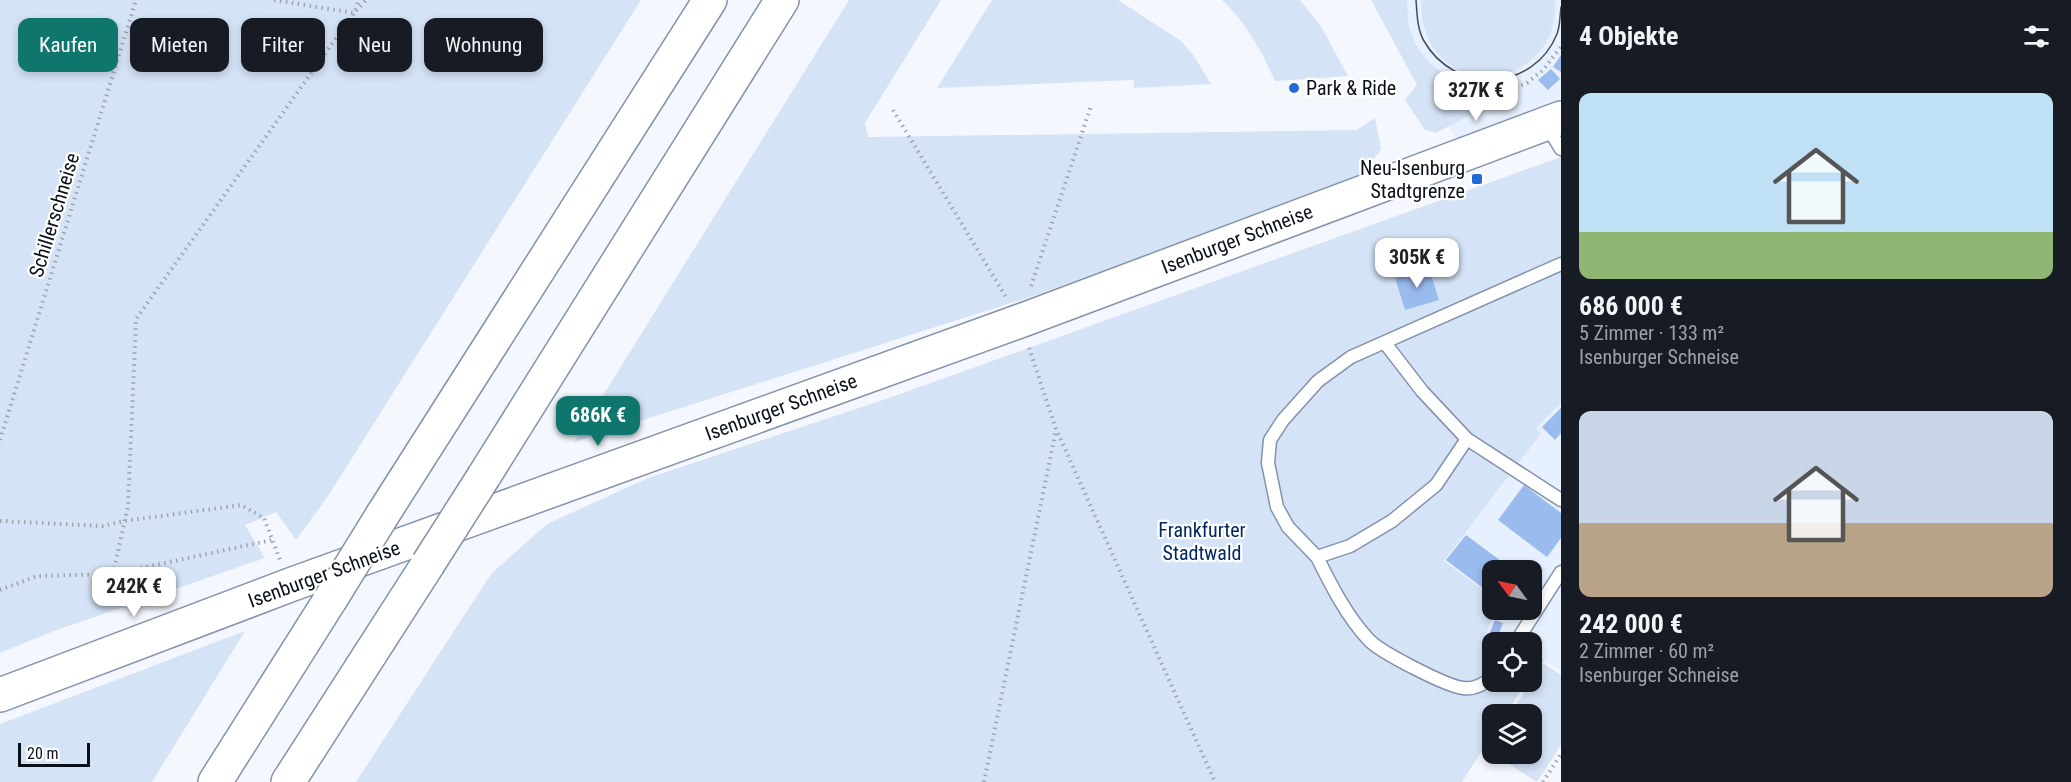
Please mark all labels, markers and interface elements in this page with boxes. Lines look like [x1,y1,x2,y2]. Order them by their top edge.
chip: Kaufen [18,18,118,72]
chip: Mieten [130,18,229,72]
chip: Filter [241,18,325,72]
chip: Neu [337,18,412,72]
chip: Wohnung [424,18,543,72]
icon: filters [2020,20,2053,53]
text: 4 Objekte [1579,21,1678,51]
pin: 327K € [1427,71,1525,122]
place label: Park & Ride [1306,76,1396,100]
text: 327K € [1448,78,1504,102]
marker: Park & Ride [1287,81,1301,95]
icon: home [1762,132,1870,240]
street label: Schillerschneise [24,150,84,280]
place label: Neu-Isenburg Stadtgrenze [1360,156,1465,203]
marker: Neu-Isenburg Stadtgrenze [1470,172,1484,186]
street label: Isenburger Schneise [1158,199,1316,279]
pin: 305K € [1368,238,1466,289]
text: 305K € [1389,245,1445,269]
text: 686 000 € [1579,291,1683,321]
text: 5 Zimmer · 133 m² [1579,321,1724,345]
text: Isenburger Schneise [1579,345,1739,369]
street label: Isenburger Schneise [702,368,860,446]
pin: 686K € [549,396,647,447]
text: 686K € [570,403,626,427]
icon: home [1762,450,1870,558]
park label: Frankfurter Stadtwald [1158,518,1246,565]
street label: Isenburger Schneise [245,535,403,613]
north arrow [1482,560,1542,620]
map controls [1482,560,1542,764]
pin: 242K € [85,567,183,618]
text: 242K € [106,574,162,598]
text: 242 000 € [1579,609,1683,639]
button: locate [1482,632,1542,692]
text: 2 Zimmer · 60 m² [1579,639,1714,663]
text: Isenburger Schneise [1579,663,1739,687]
button: layers [1482,704,1542,764]
scale bar [18,740,90,768]
text: 20 m [27,744,59,763]

